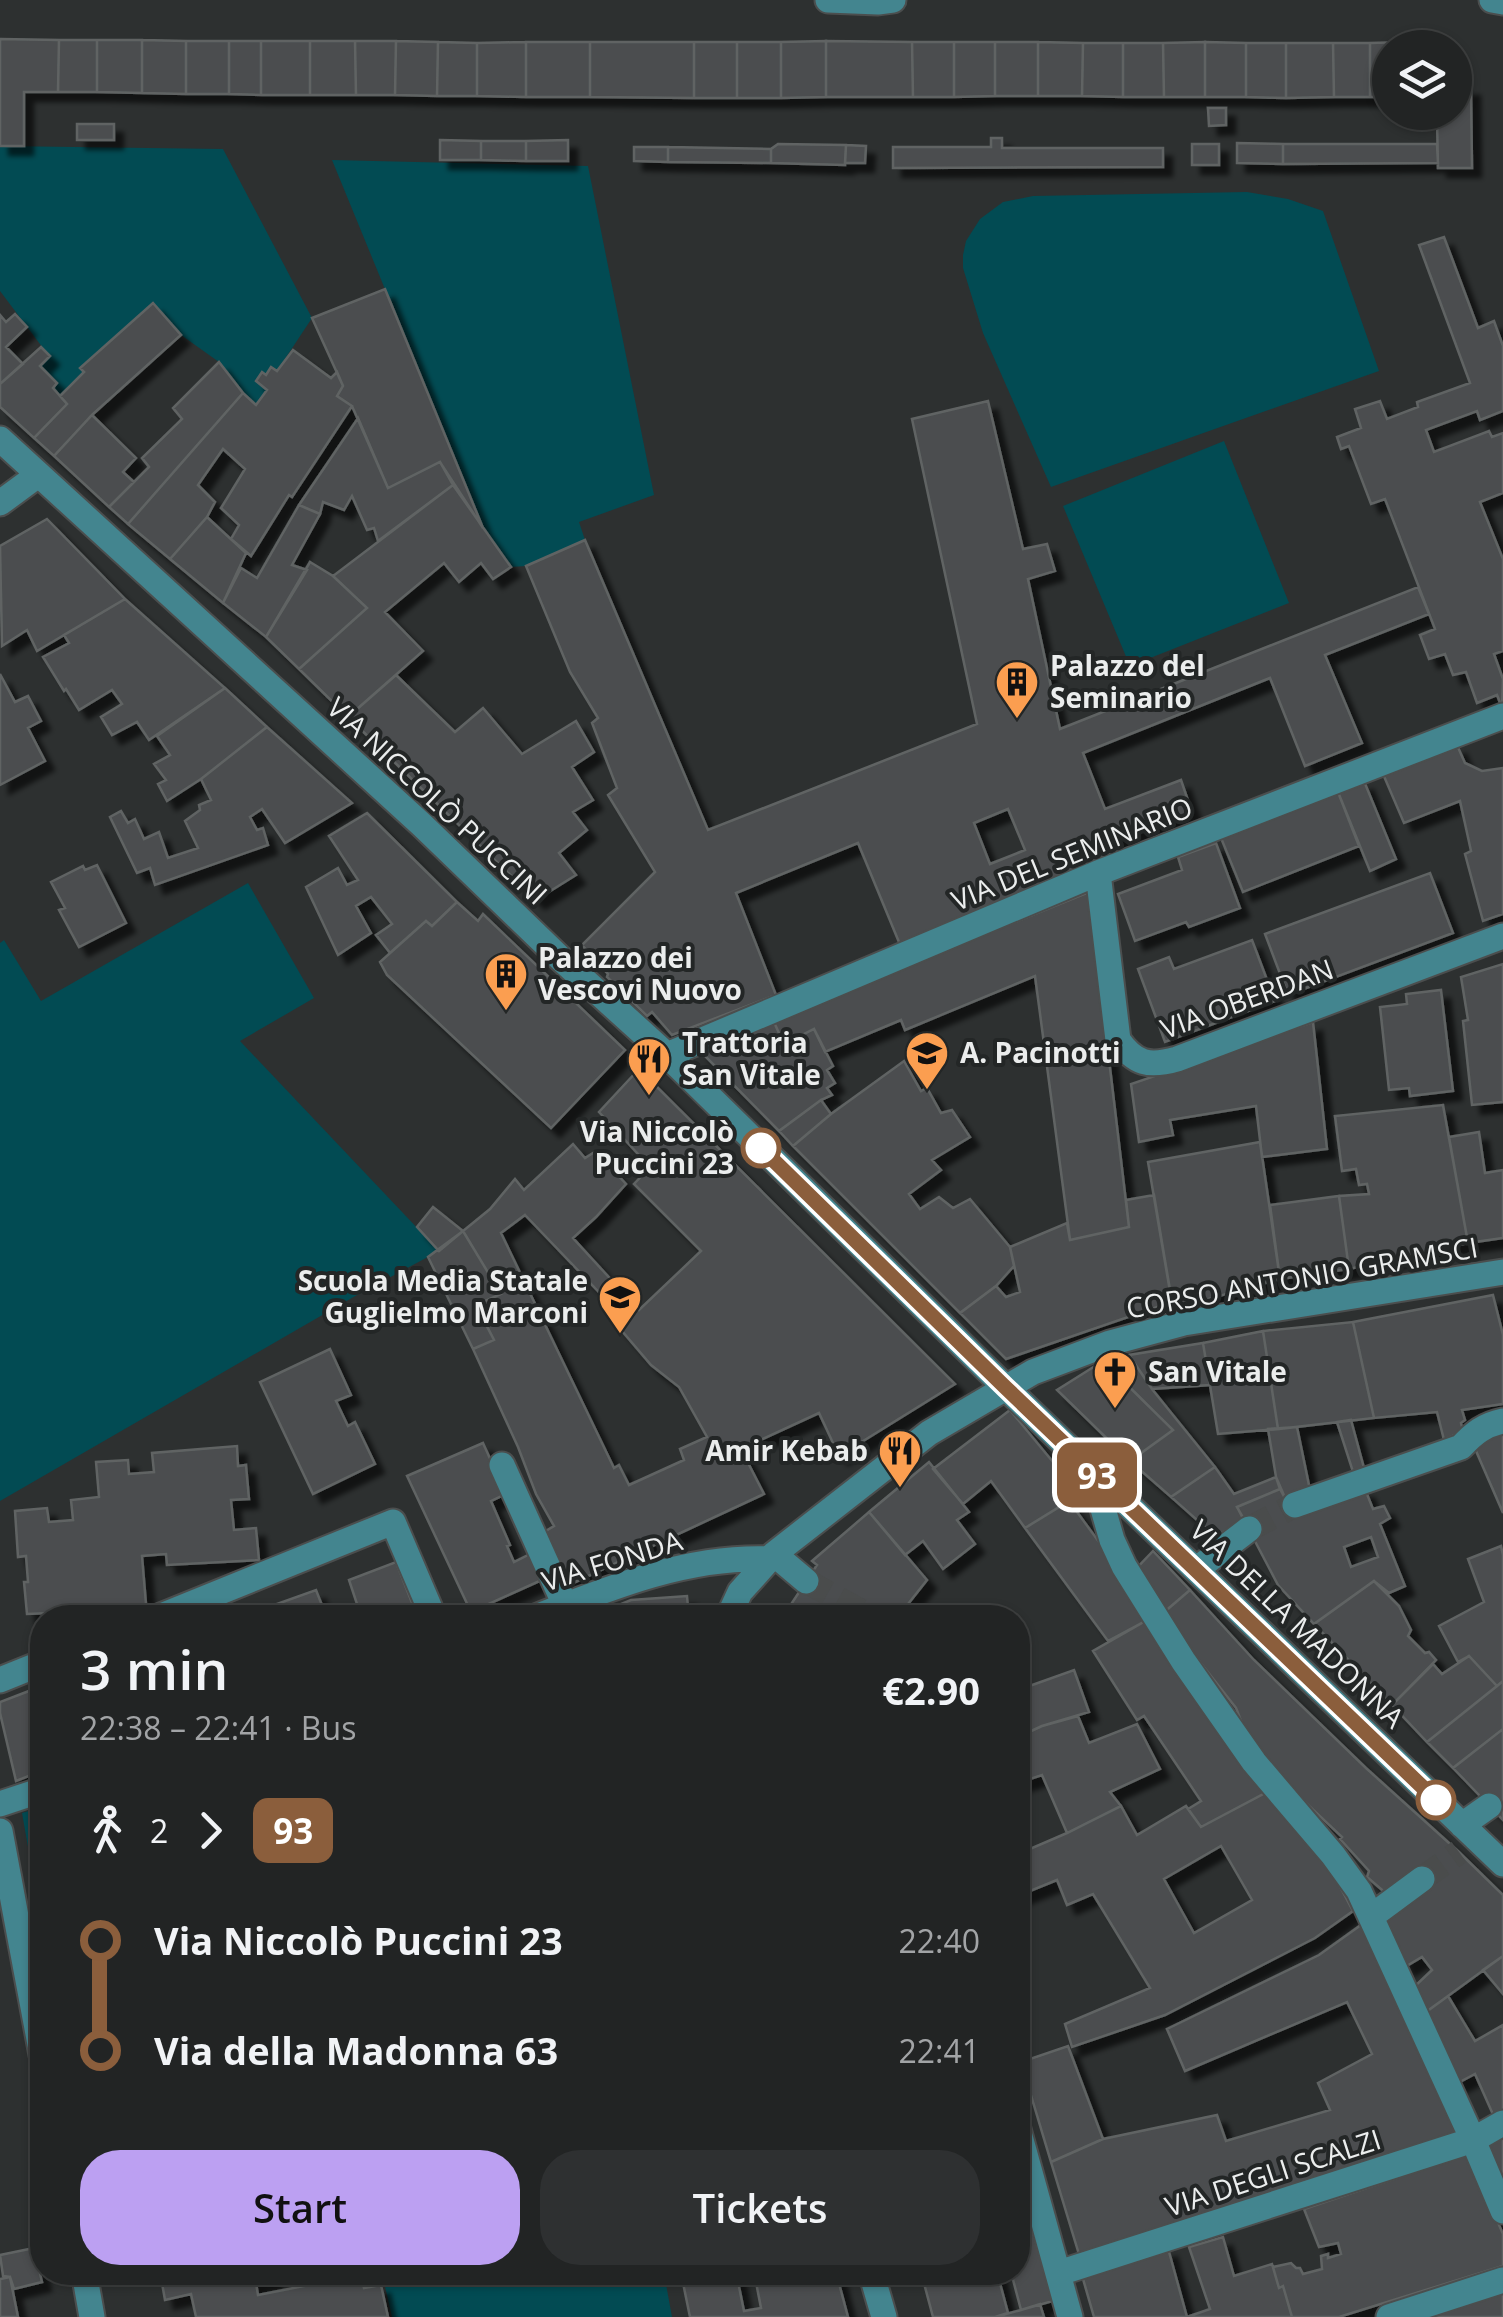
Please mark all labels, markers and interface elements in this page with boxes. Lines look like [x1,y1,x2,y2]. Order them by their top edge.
map controls [1372,30,1472,130]
button: layers [1372,30,1472,130]
place label: Palazzo del Seminario [1050,646,1205,716]
building icon: Palazzo del Seminario [994,659,1040,720]
street label: VIA NICCOLÒ PUCCINI [319,688,556,913]
street label: VIA DEL SEMINARIO [945,787,1198,919]
place label: Palazzo dei Vescovi Nuovo [538,938,742,1008]
street label: VIA OBERDAN [1155,949,1338,1047]
building icon: Palazzo dei Vescovi Nuovo [483,951,529,1012]
place label: Trattoria San Vitale [682,1023,821,1093]
school or university icon: A. Pacinotti [904,1030,950,1091]
place label: A. Pacinotti [960,1033,1121,1071]
restaurant icon: Trattoria San Vitale [626,1036,672,1097]
place label: Via Niccolò Puccini 23 [580,1112,734,1182]
marker: Via Niccolò Puccini 23 [742,1129,780,1167]
street label: CORSO ANTONIO GRAMSCI [1123,1227,1481,1327]
place label: Scuola Media Statale Guglielmo Marconi [298,1261,588,1331]
school or university icon: Scuola Media Statale Guglielmo Marconi [597,1274,643,1335]
church icon: San Vitale [1092,1349,1138,1410]
place label: San Vitale [1148,1352,1287,1390]
restaurant icon: Amir Kebab [877,1428,923,1489]
place label: Amir Kebab [705,1431,868,1469]
line badge: 93 [1052,1442,1142,1508]
text: 93 [1077,1452,1117,1499]
street label: VIA DELLA MADONNA [1182,1511,1413,1736]
street label: VIA FONDA [537,1521,687,1599]
text: 3 min [80,1631,228,1706]
text: €2.90 [882,1664,980,1716]
text: 22:38 – 22:41 · Bus [80,1706,356,1749]
unlabelled marker [1417,1781,1455,1819]
icon: walk [80,1803,135,1858]
icon: forward [183,1803,238,1858]
text: 93 [273,1807,313,1854]
text: 2 [150,1809,168,1852]
text: Via Niccolò Puccini 23 [154,1914,563,1966]
text: 22:40 [898,1919,980,1962]
text: Via della Madonna 63 [154,2024,558,2076]
text: 22:41 [898,2029,980,2072]
street label: VIA DEGLI SCALZI [1160,2119,1385,2225]
button: Start [80,2150,520,2265]
button: Tickets [540,2150,980,2265]

